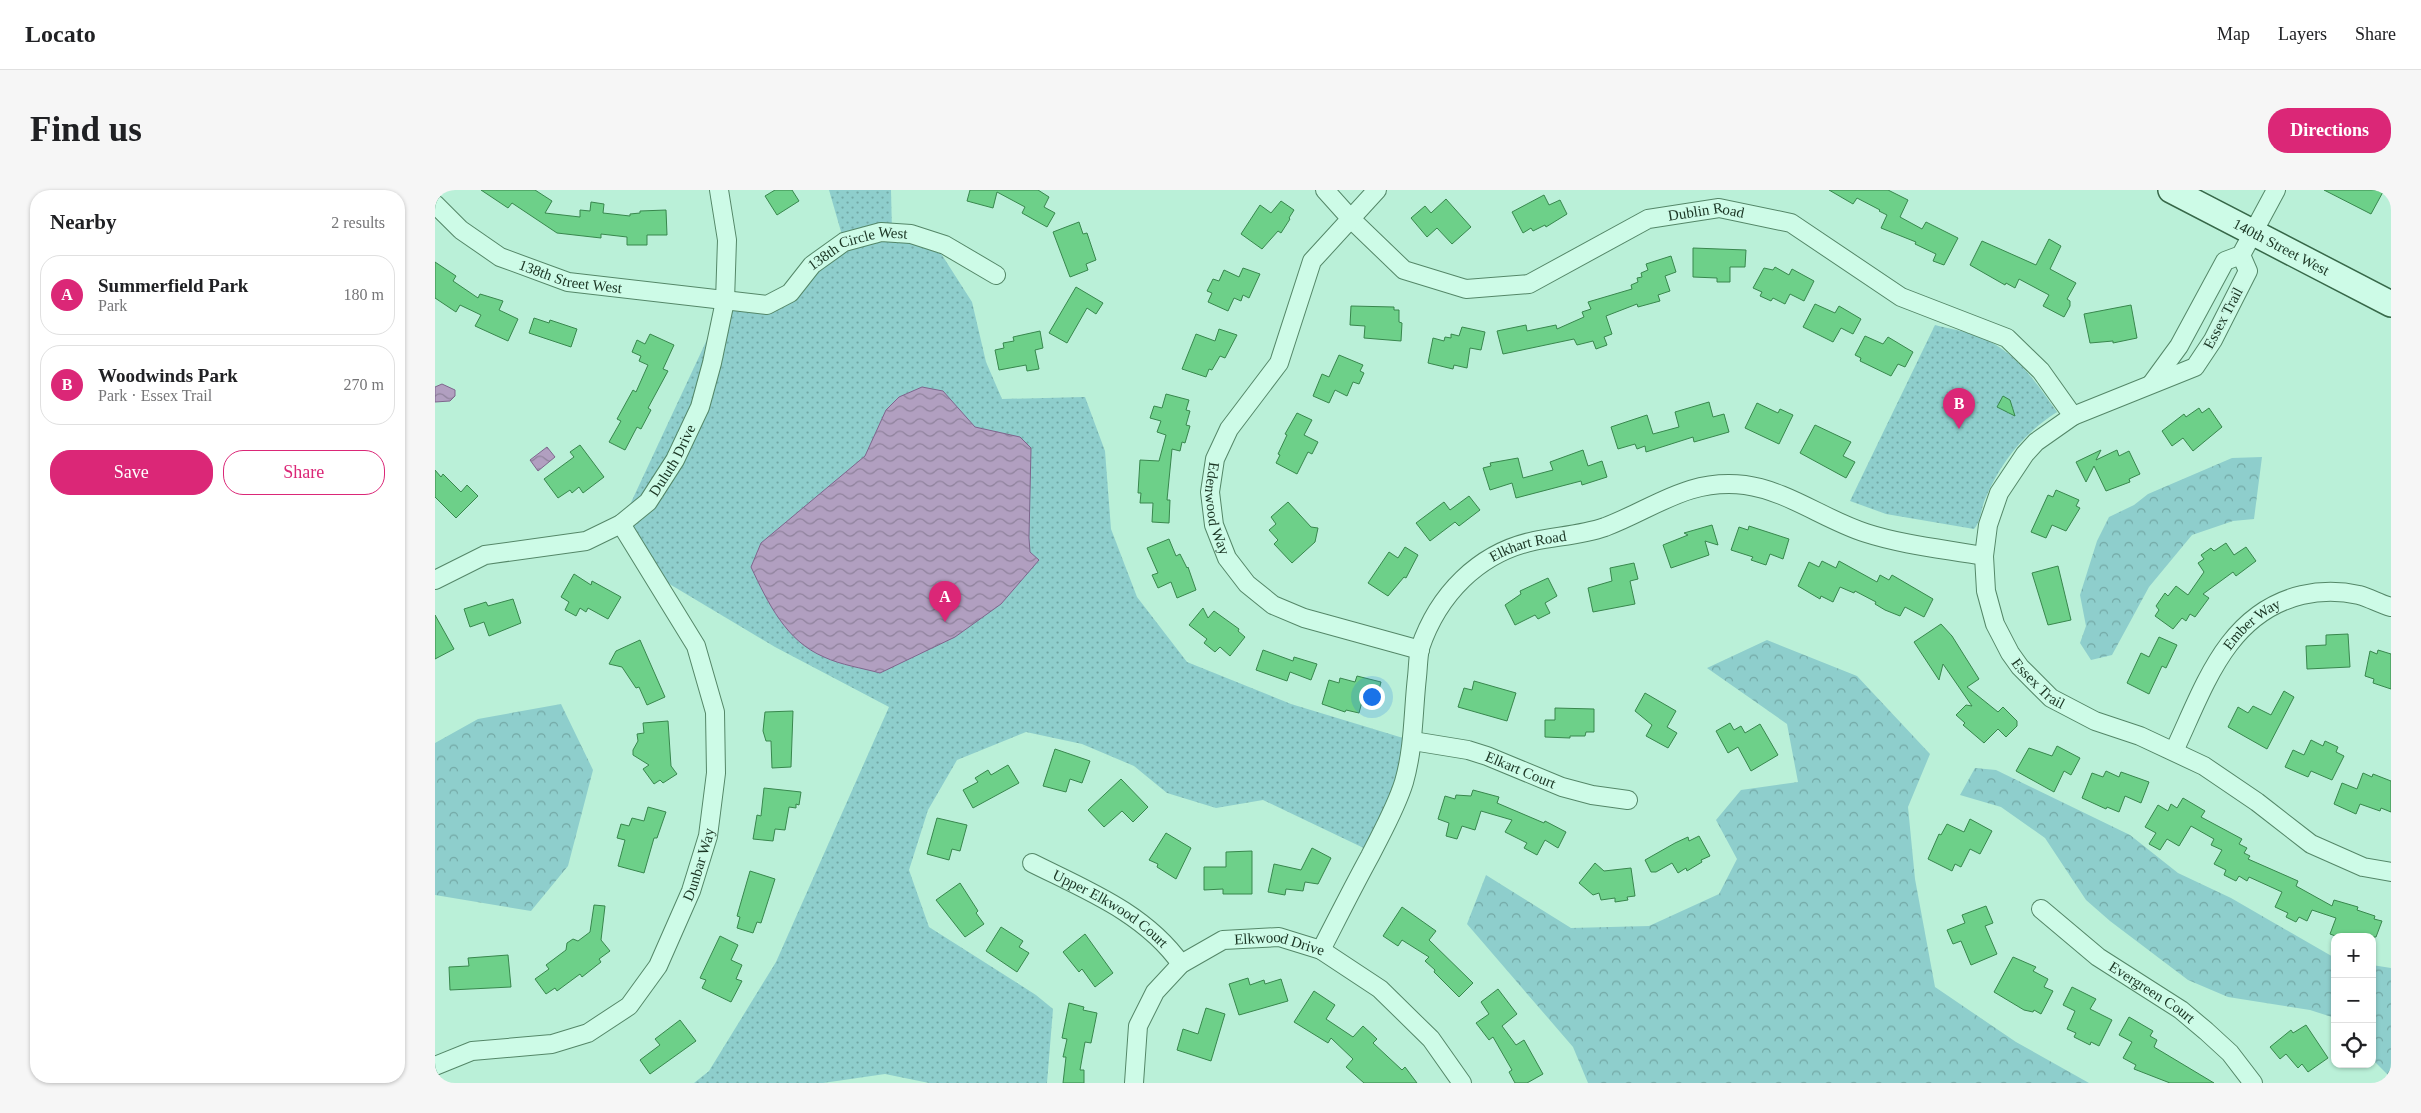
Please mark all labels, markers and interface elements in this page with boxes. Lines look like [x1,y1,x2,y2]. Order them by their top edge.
text: Locato [25,21,96,47]
text: Map [2217,24,2250,44]
text: Layers [2278,24,2327,44]
text: Share [2355,24,2396,44]
button: Directions [2268,108,2391,153]
text: Find us [30,110,142,149]
street label: Dublin Road [1667,199,1746,224]
text: Nearby [50,210,117,234]
text: 2 results [331,214,385,231]
street label: 140th Street West [2230,216,2333,279]
street label: 138th Circle West [805,224,909,273]
street label: 138th Street West [517,257,624,296]
text: Summerfield Park [98,275,248,296]
street label: Essex Trail [2200,285,2246,351]
text: A [61,286,73,303]
text: 180 m [344,286,384,303]
text: Park [98,297,127,314]
text: Woodwinds Park [98,365,238,386]
text: B [62,376,72,393]
text: 270 m [344,376,384,393]
text: Park · Essex Trail [98,387,212,404]
pin: B [1943,388,1975,429]
street label: Duluth Drive [646,422,699,499]
button: Save [50,450,213,495]
button: Share [223,450,385,495]
street label: Edenwood Way [1202,461,1233,558]
street label: Elkhart Road [1486,528,1568,565]
pin: A [929,581,961,622]
street label: Ember Way [2220,595,2283,653]
street label: Essex Trail [2008,655,2067,712]
your location [1359,684,1385,710]
street label: Elkart Court [1483,748,1559,792]
street label: Dunbar Way [680,827,717,903]
street label: Upper Elkwood Court [1050,866,1172,951]
street label: Elkwood Drive [1234,929,1327,959]
map controls [2331,933,2376,1068]
button: + [2331,933,2376,978]
street label: Evergreen Court [2106,958,2199,1027]
button: − [2331,978,2376,1023]
button: locate [2331,1023,2376,1068]

